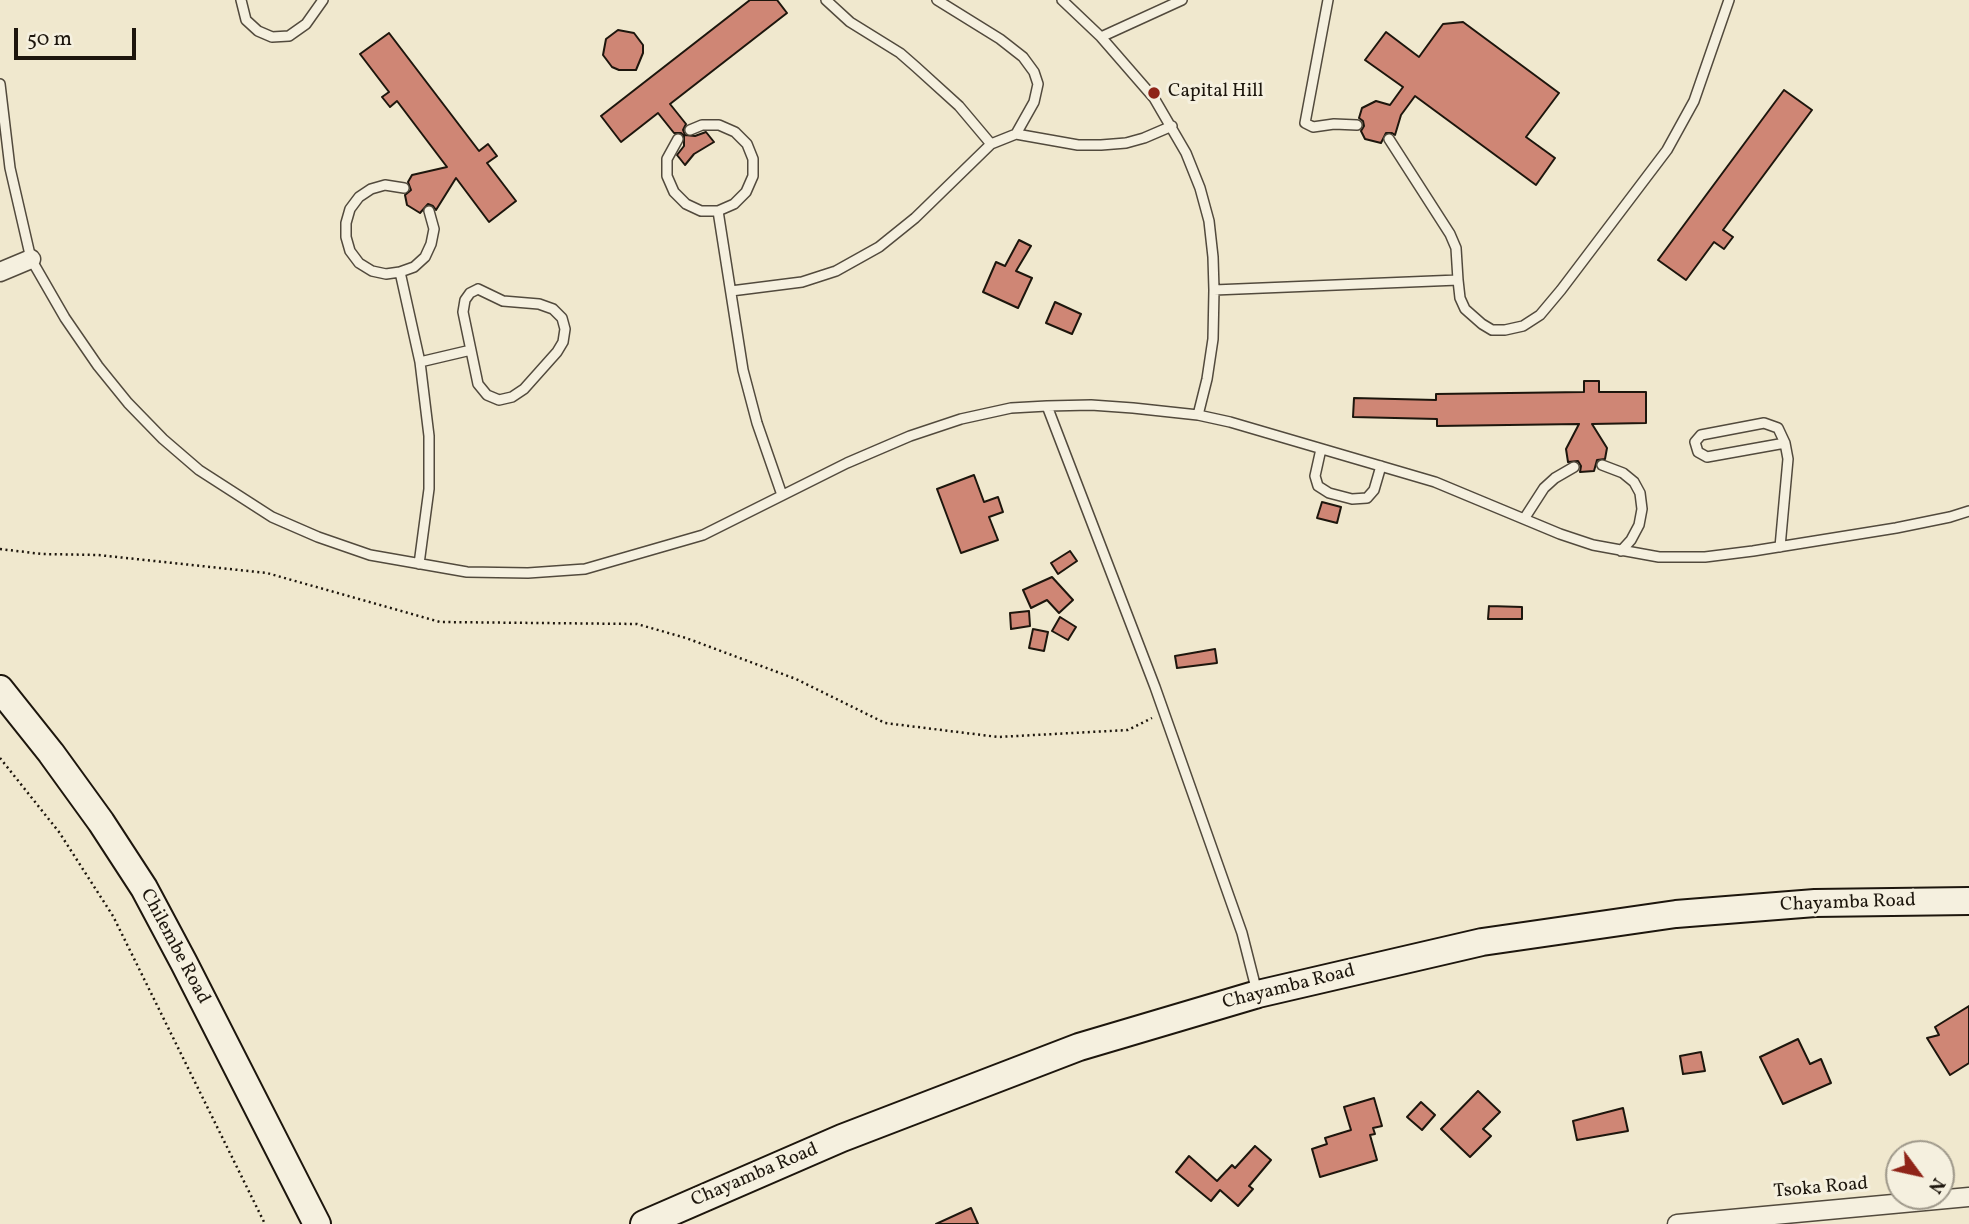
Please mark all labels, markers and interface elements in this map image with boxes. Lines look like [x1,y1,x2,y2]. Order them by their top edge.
scale bar [18,14,140,58]
text: 50 m [27,25,72,54]
place label: Capital Hill [1168,82,1263,104]
marker: Capital Hill [1146,85,1162,101]
street label: Chilembe Road [134,886,214,1008]
street label: Chayamba Road [1780,890,1916,918]
street label: Chayamba Road [1220,961,1358,1015]
street label: Chayamba Road [688,1139,822,1213]
north arrow [1885,1140,1955,1210]
text: N [1921,1172,1951,1198]
street label: Tsoka Road [1773,1174,1869,1204]

